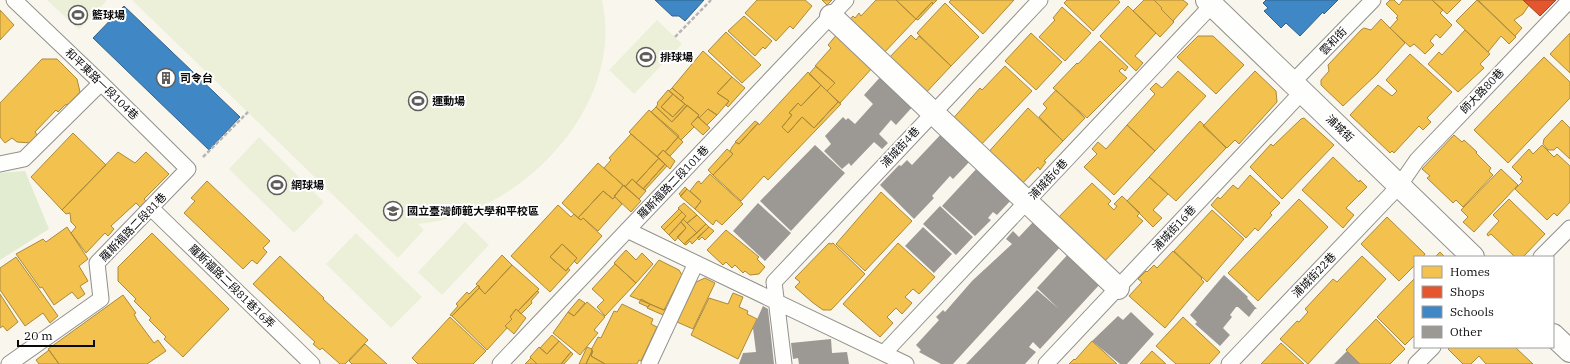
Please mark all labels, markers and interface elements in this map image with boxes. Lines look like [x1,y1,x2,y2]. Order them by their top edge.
sports icon: 籃球場 [67,4,89,26]
place label: 籃球場 [92,8,125,22]
street label: 雲和街 [1317,24,1349,58]
street label: 和平東路一段104巷 [62,45,142,123]
sports icon: 排球場 [635,46,657,68]
place label: 排球場 [660,50,693,64]
street label: 師大路80巷 [1457,66,1507,116]
building icon: 司令台 [155,67,177,89]
place label: 司令台 [180,71,213,85]
sports icon: 運動場 [407,90,429,112]
place label: 運動場 [432,94,465,108]
street label: 浦城街 [1323,112,1357,144]
street label: 浦城街4巷 [878,124,922,170]
street label: 羅斯福路二段101巷 [634,142,712,222]
street label: 浦城街6巷 [1026,156,1070,202]
sports icon: 網球場 [266,174,288,196]
place label: 網球場 [291,178,324,192]
street label: 羅斯福路二段81巷 [97,190,169,264]
school or university icon: 國立臺灣師範大學和平校區 [382,200,404,222]
street label: 浦城街16巷 [1149,202,1199,254]
place label: 國立臺灣師範大學和平校區 [407,204,539,218]
street label: 羅斯福路二段81巷16弄 [186,241,278,331]
street label: 浦城街22巷 [1289,250,1339,300]
legend [1414,256,1554,348]
text: Homes [1450,264,1490,279]
text: Shops [1450,284,1485,299]
text: Schools [1450,304,1494,319]
scale bar [18,322,94,348]
text: Other [1450,324,1483,339]
text: 20 m [24,328,53,343]

